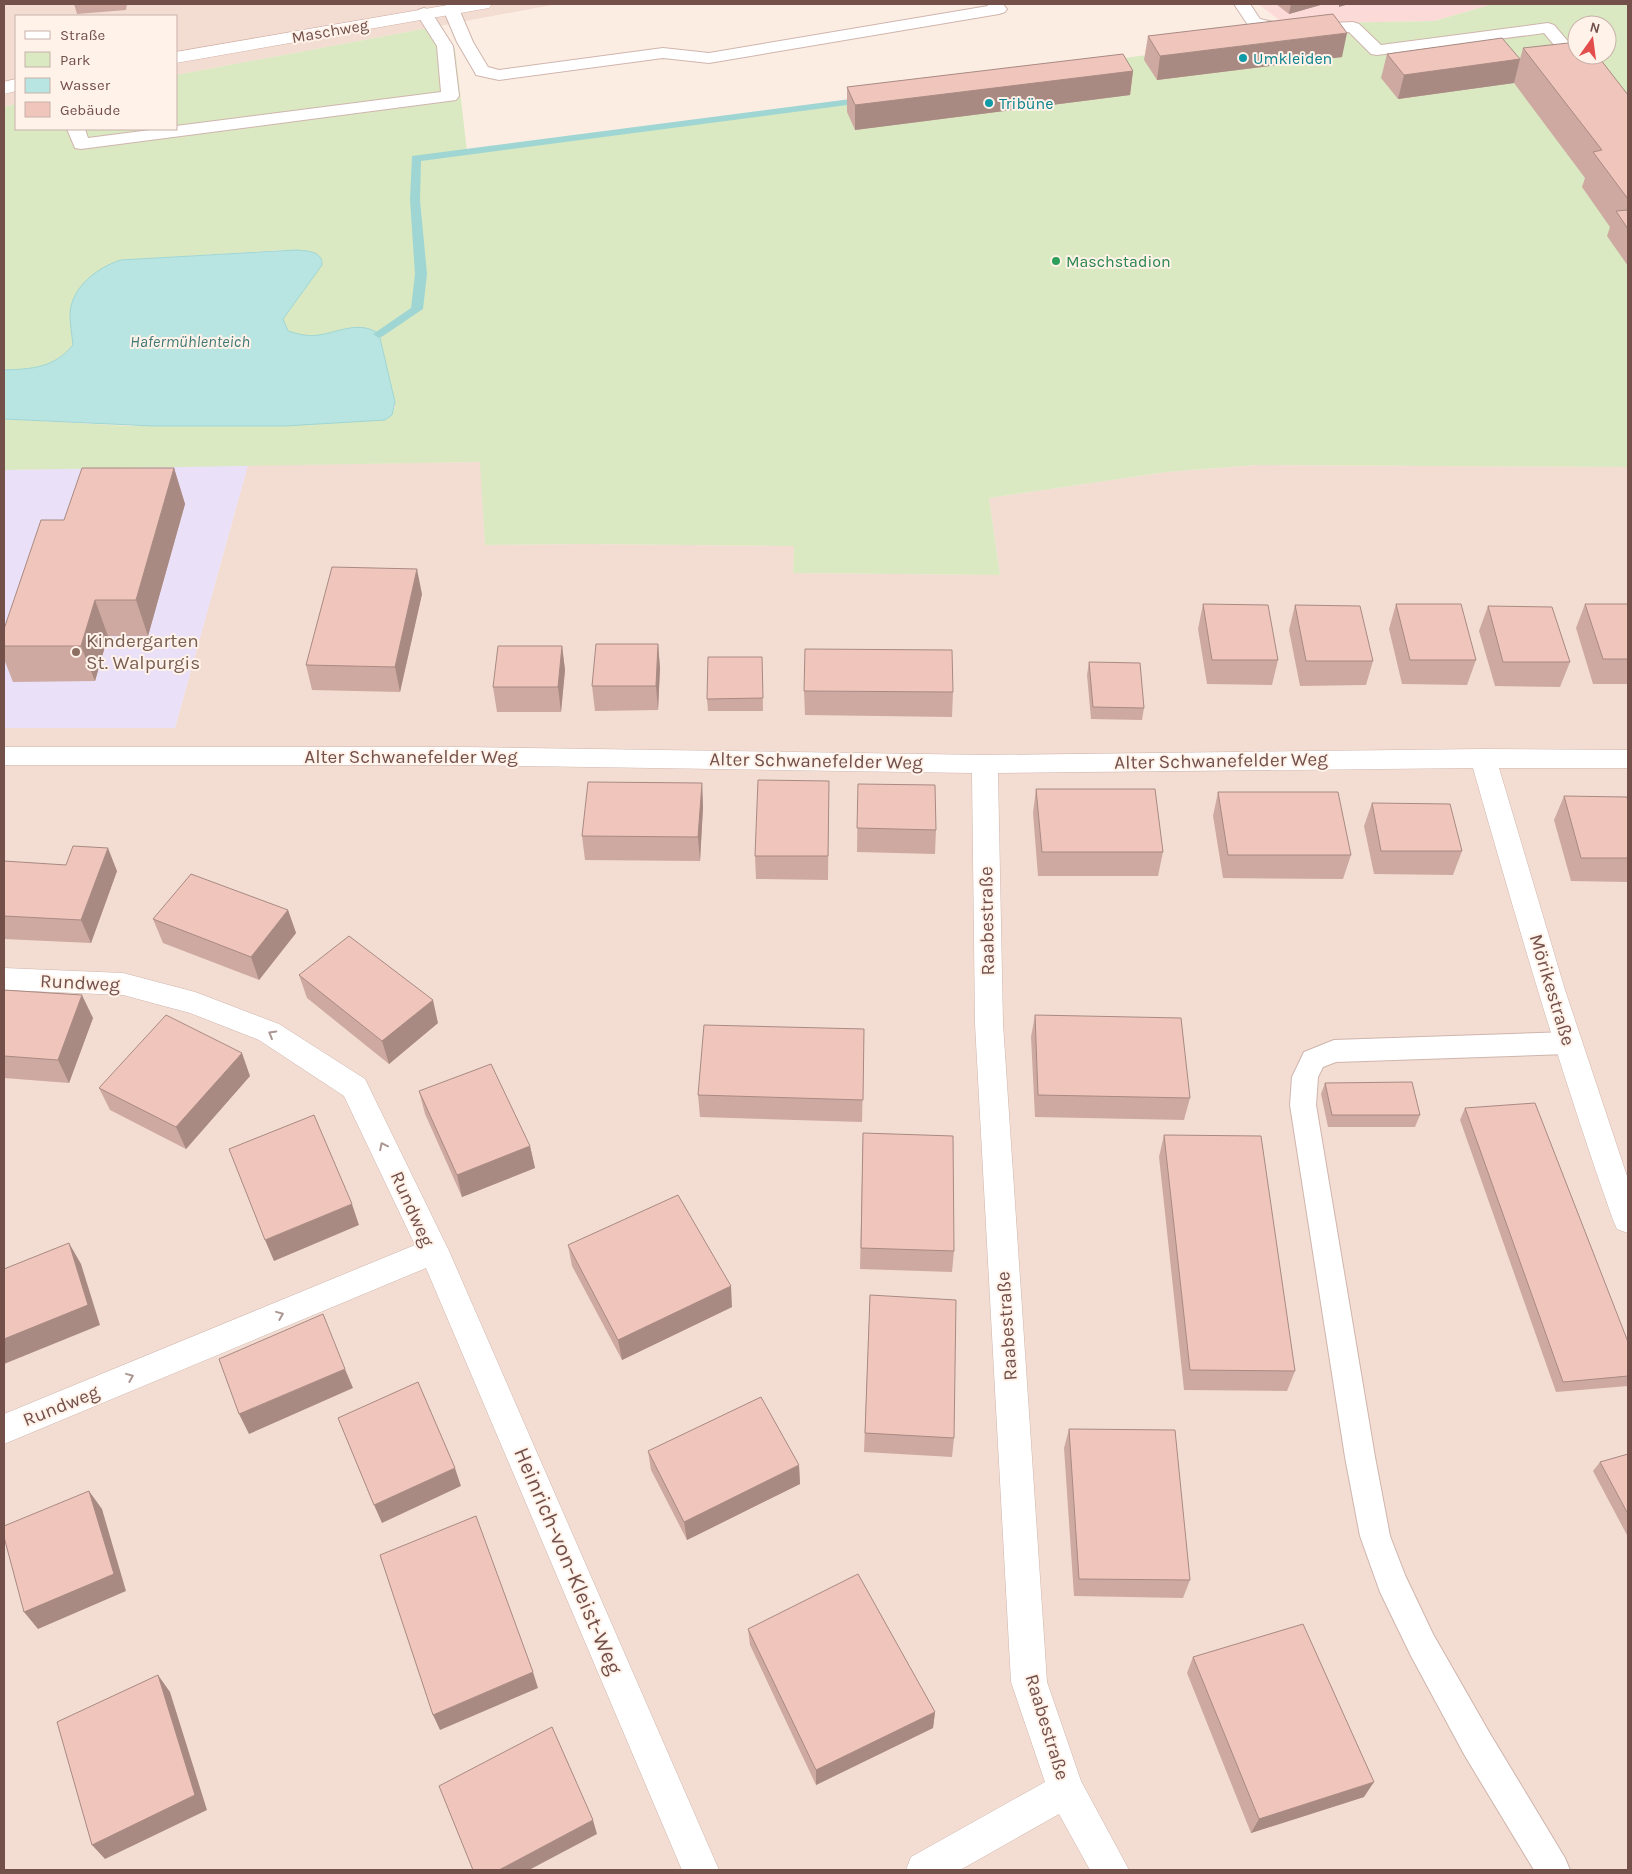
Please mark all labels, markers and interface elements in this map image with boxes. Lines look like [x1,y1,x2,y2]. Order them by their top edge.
legend [15,15,178,130]
street label: Maschweg [290,15,370,47]
north arrow [1567,15,1617,65]
text: N [1588,18,1602,37]
text: Straße [60,26,105,44]
place label: Umkleiden [1253,49,1332,68]
text: Park [60,51,90,69]
marker: Umkleiden [1237,52,1249,64]
text: Wasser [60,76,111,94]
place label: Tribüne [999,94,1053,113]
marker: Tribüne [983,97,995,109]
text: Gebäude [60,101,120,119]
place label: Maschstadion [1066,252,1171,271]
marker: Maschstadion [1050,255,1062,267]
water label: Hafermühlenteich [130,332,250,351]
place label: Kindergarten St. Walpurgis [86,630,200,674]
marker: Kindergarten St. Walpurgis [70,646,82,658]
street label: Alter Schwanefelder Weg [304,746,518,768]
street label: Alter Schwanefelder Weg [709,748,923,774]
street label: Alter Schwanefelder Weg [1114,748,1328,774]
street label: Raabestraße [975,866,999,976]
street label: Mörikestraße [1525,932,1579,1048]
street label: Rundweg [39,970,121,996]
one-way arrow [269,1031,278,1041]
one-way arrow [379,1142,389,1151]
street label: Rundweg [386,1168,438,1250]
street label: Raabestraße [992,1271,1022,1381]
one-way arrow [275,1311,284,1322]
one-way arrow [125,1373,134,1384]
street label: Rundweg [20,1381,103,1431]
street label: Heinrich-von-Kleist-Weg [508,1444,628,1679]
street label: Raabestraße [1020,1671,1074,1783]

